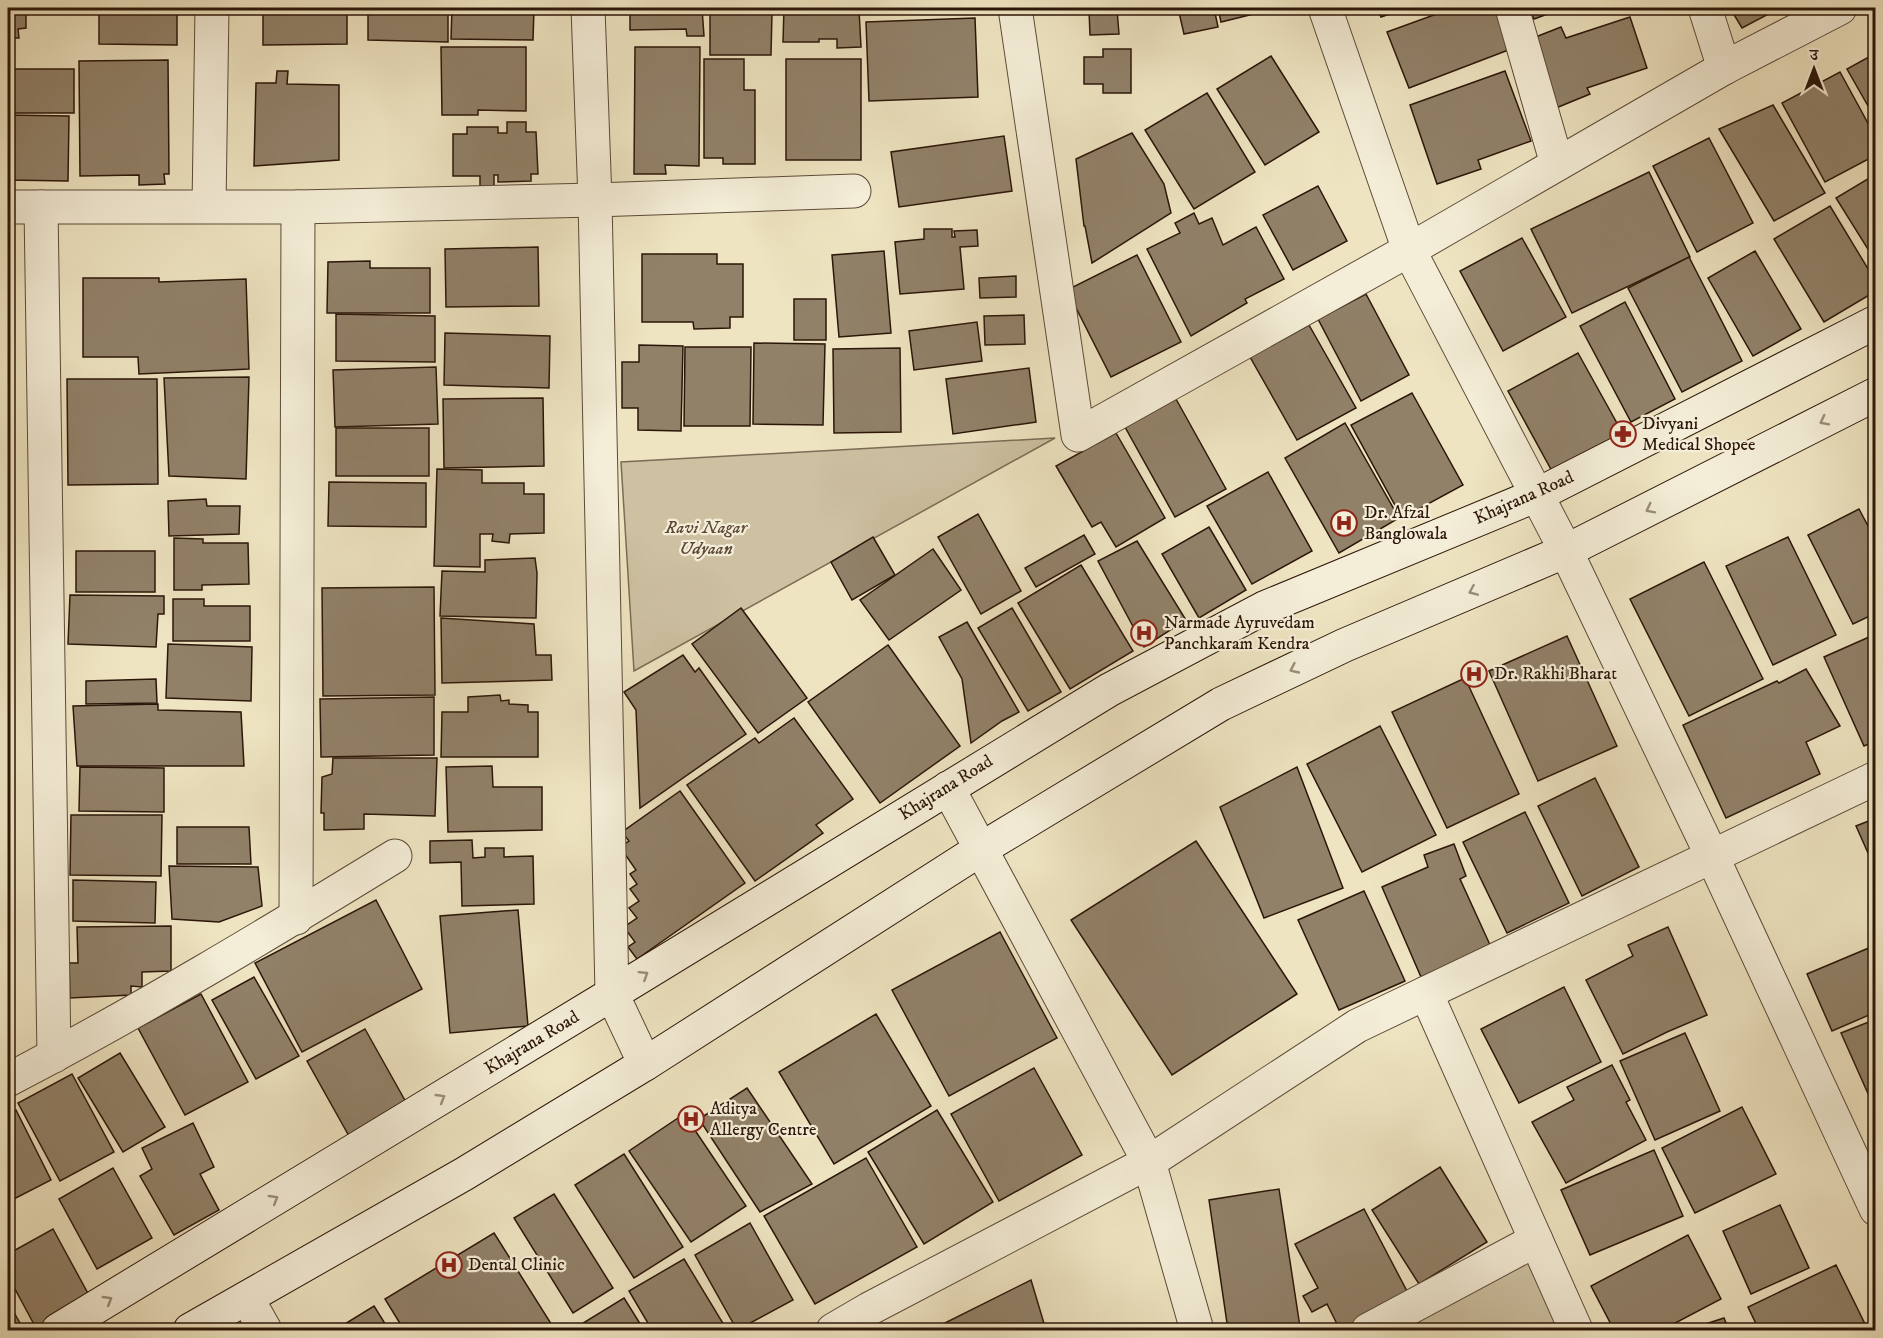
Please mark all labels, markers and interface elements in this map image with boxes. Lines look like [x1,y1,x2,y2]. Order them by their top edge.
north arrow [1784,39,1844,99]
text: उ [1809,45,1820,65]
place label: Divyani Medical Shopee [1642,413,1755,456]
one-way arrow [1819,414,1830,425]
pharmacy icon: Divyani Medical Shopee [1608,419,1638,449]
street label: Khajrana Road [1471,466,1577,530]
one-way arrow [1645,501,1656,513]
place label: Dr. Afzal Banglowala [1364,502,1448,545]
hospital icon: Dr. Afzal Banglowala [1329,508,1359,538]
park label: Ravi Nagar Udyaan [664,517,749,560]
one-way arrow [1468,584,1479,596]
place label: Narmade Ayruvedam Panchkaram Kendra [1164,612,1315,655]
hospital icon: Narmade Ayruvedam Panchkaram Kendra [1129,618,1159,648]
hospital icon: Dr. Rakhi Bharat [1459,659,1489,689]
one-way arrow [1290,662,1301,674]
place label: Dr. Rakhi Bharat [1494,663,1617,685]
street label: Khajrana Road [895,750,997,826]
one-way arrow [638,971,648,983]
street label: Khajrana Road [481,1006,583,1080]
one-way arrow [435,1094,445,1106]
place label: Aditya Allergy Centre [710,1098,816,1141]
hospital icon: Aditya Allergy Centre [676,1104,706,1134]
one-way arrow [268,1195,278,1207]
hospital icon: Dental Clinic [434,1250,464,1280]
place label: Dental Clinic [468,1254,565,1276]
one-way arrow [102,1296,112,1308]

